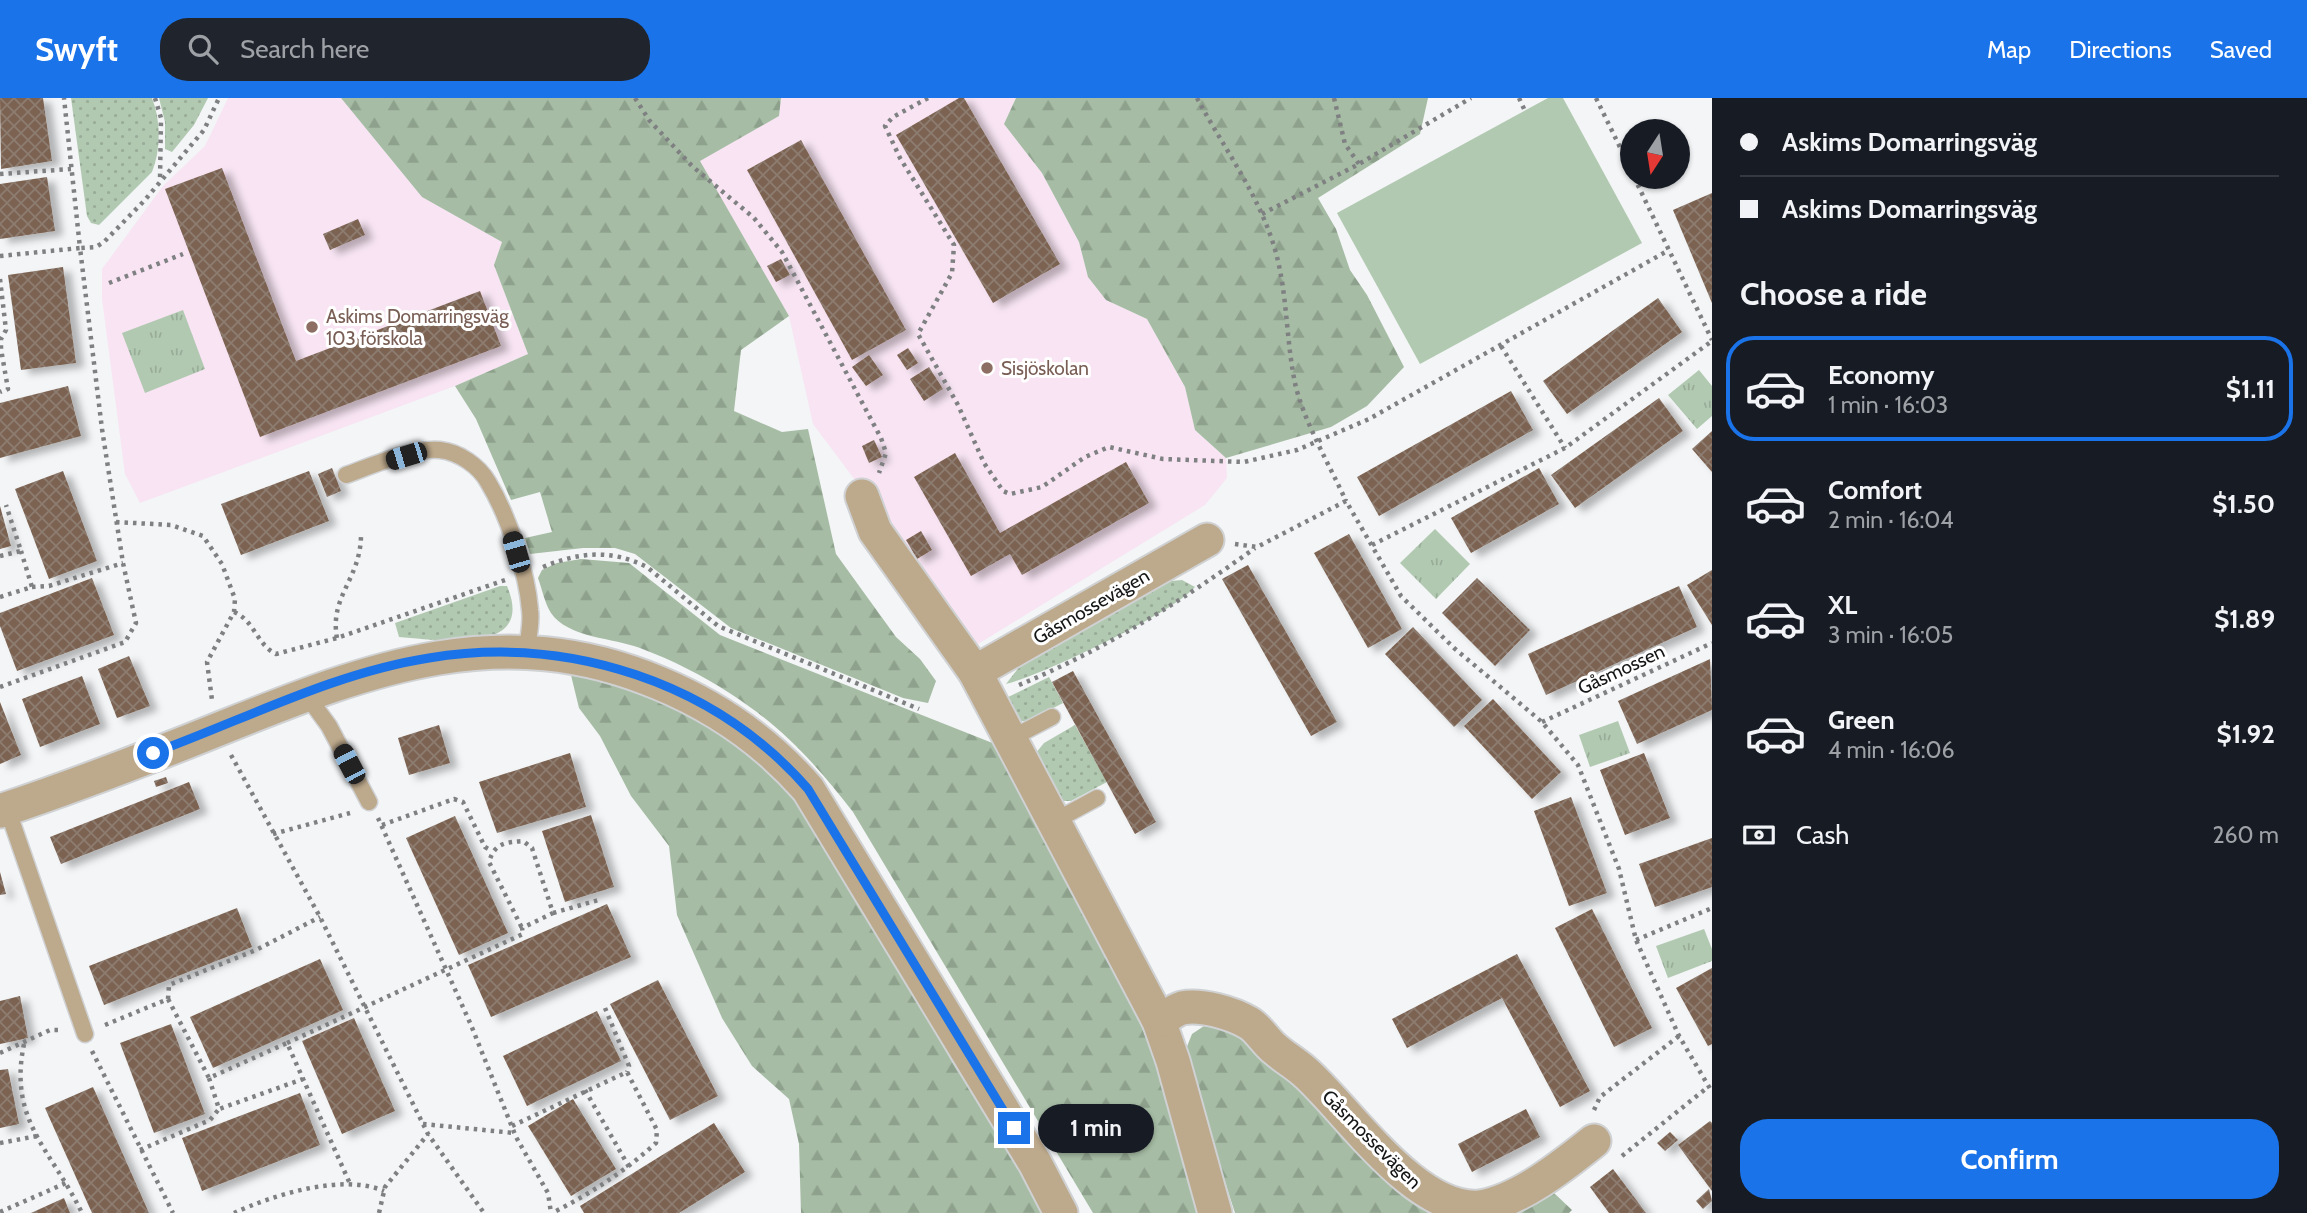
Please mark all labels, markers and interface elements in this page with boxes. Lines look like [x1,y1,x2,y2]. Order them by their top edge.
search box [160,18,650,81]
text: Swyft [35,29,118,69]
icon: search [184,30,222,68]
text: Search here [240,33,369,65]
text: Map [1987,35,2031,64]
text: Directions [2069,35,2172,64]
text: Saved [2210,35,2272,64]
north arrow [1620,119,1690,189]
map controls [1620,119,1690,189]
text: Askims Domarringsväg [1782,126,2037,158]
text: Askims Domarringsväg [1782,193,2037,225]
text: Choose a ride [1740,274,1927,313]
place label: Askims Domarringsväg 103 förskola [326,305,509,350]
marker: Askims Domarringsväg 103 förskola [304,319,320,335]
place label: Sisjöskolan [1001,357,1089,380]
icon: car [1744,357,1807,420]
text: Economy [1828,359,1934,391]
marker: Sisjöskolan [979,360,995,376]
text: $1.11 [2226,373,2275,405]
text: 1 min · 16:03 [1828,391,1948,419]
car [383,440,430,472]
icon: car [1744,472,1807,535]
text: Comfort [1828,474,1922,506]
text: $1.50 [2212,488,2275,520]
text: 2 min · 16:04 [1828,506,1954,534]
car [501,529,532,575]
street label: Gåsmossevägen [1029,564,1153,649]
icon: car [1744,587,1807,650]
text: XL [1828,589,1857,621]
text: $1.89 [2214,603,2275,635]
text: 3 min · 16:05 [1828,621,1953,649]
street label: Gåsmossen [1574,639,1668,700]
icon: car [1744,702,1807,765]
text: Green [1828,704,1895,736]
text: $1.92 [2217,718,2275,750]
text: 4 min · 16:06 [1828,736,1955,764]
route start [137,737,169,769]
car [330,741,369,787]
icon: cash [1740,816,1778,854]
text: Cash [1796,819,1849,851]
text: 260 m [2212,821,2279,849]
street label: Gåsmossevägen [1317,1085,1426,1194]
callout: 1 min [1038,1104,1154,1152]
route end [998,1112,1030,1144]
text: 1 min [1070,1114,1122,1142]
button: Confirm [1740,1119,2279,1199]

